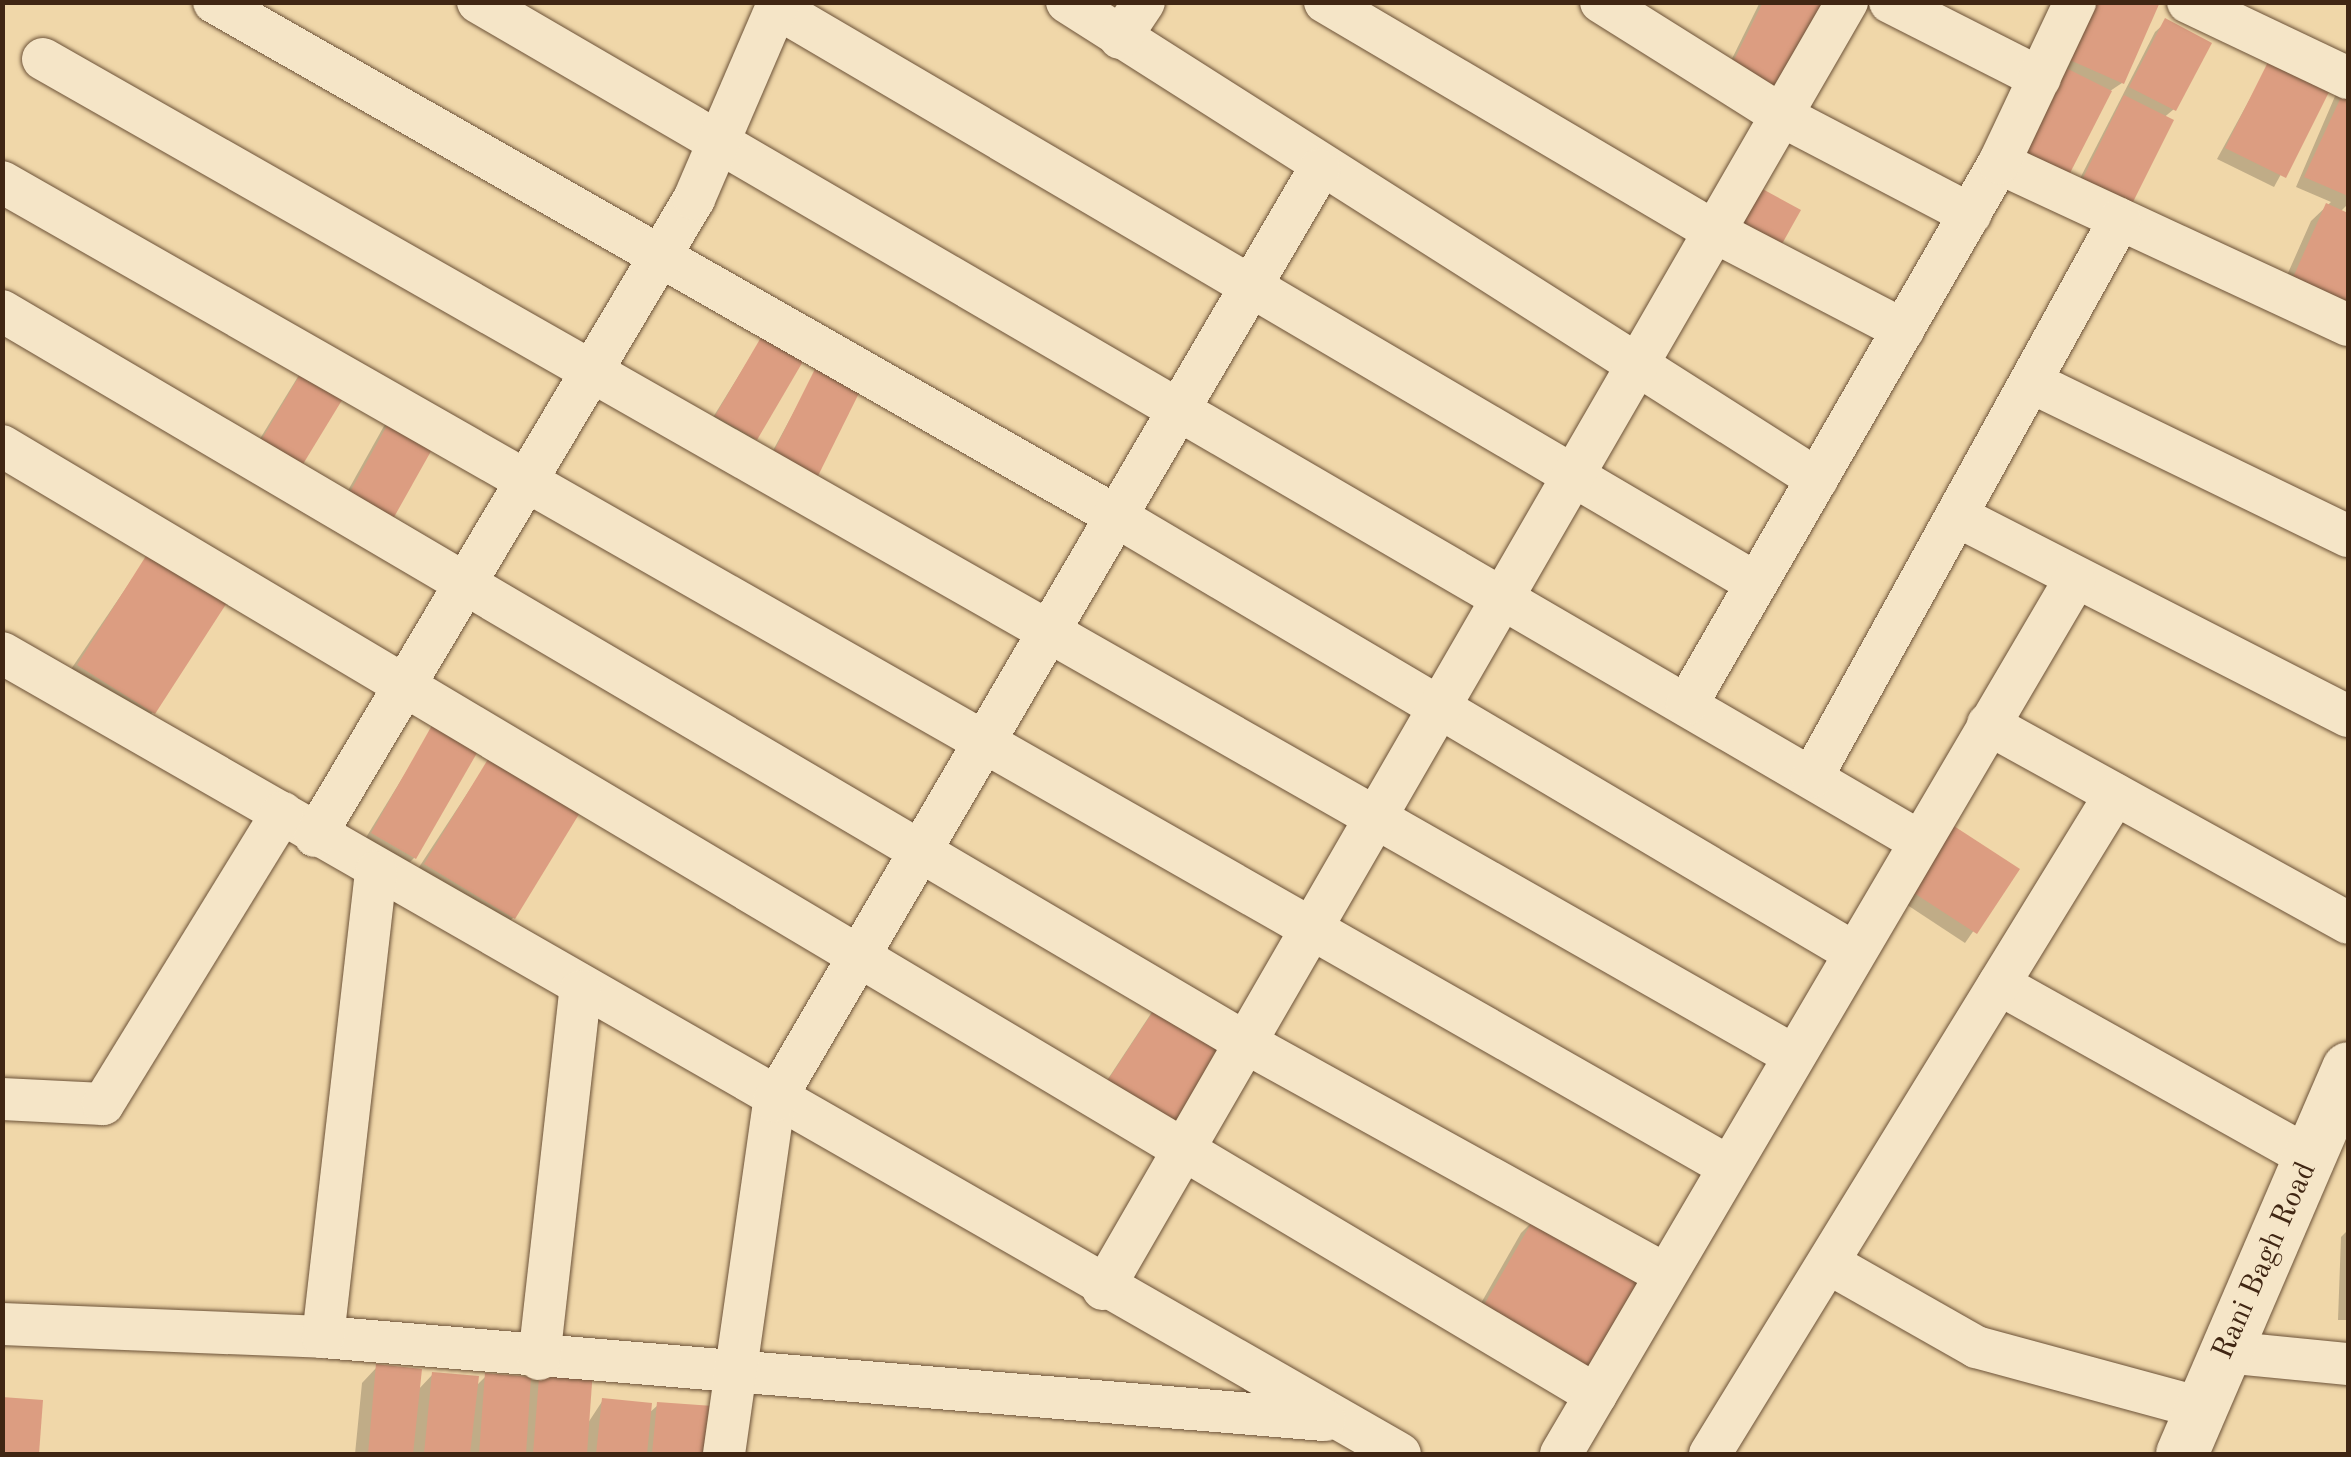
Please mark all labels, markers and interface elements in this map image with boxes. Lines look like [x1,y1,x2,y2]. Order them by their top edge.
street label: Rani Bagh Road [2205,1157,2325,1365]

